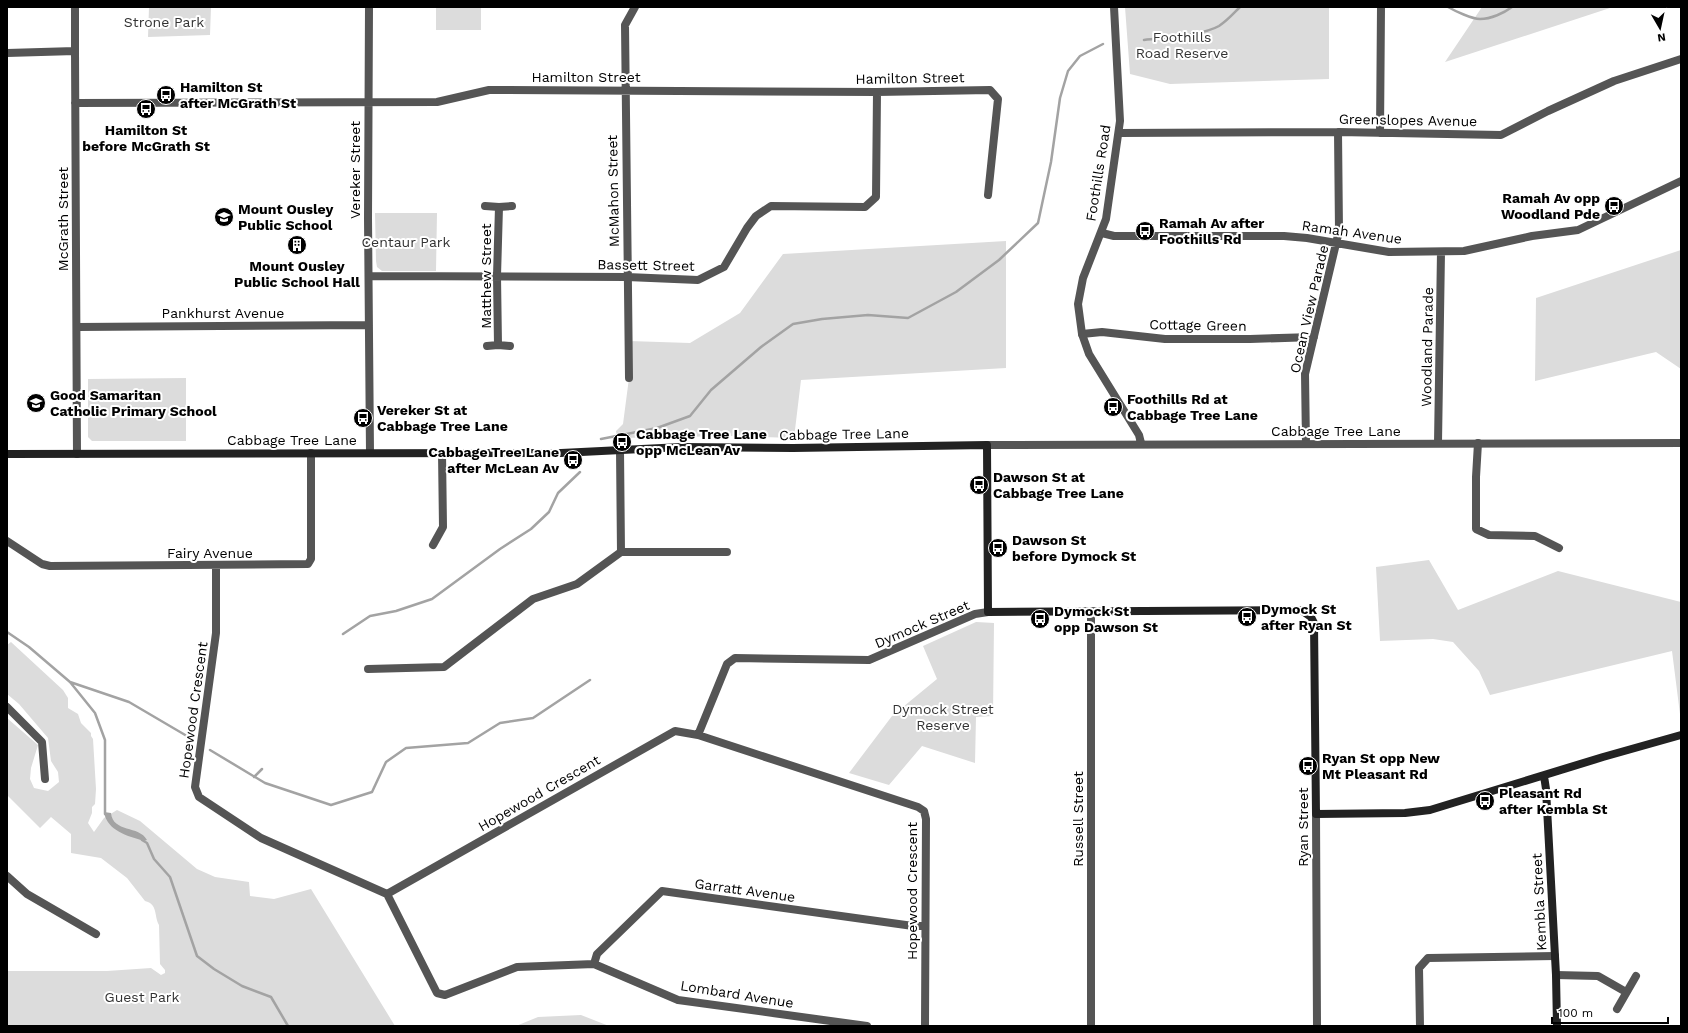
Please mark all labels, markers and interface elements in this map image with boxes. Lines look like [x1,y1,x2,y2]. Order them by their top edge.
north arrow [1640,8,1680,48]
park label: Strone Park [124,14,204,30]
park label: Foothills Road Reserve [1136,29,1228,61]
text: N [1656,30,1667,44]
street label: Hamilton Street [531,69,641,85]
street label: Hamilton Street [855,69,965,87]
place label: Hamilton St after McGrath St [180,79,296,111]
bus stop icon: Hamilton St after McGrath St [155,84,177,106]
bus stop icon: Hamilton St before McGrath St [135,98,157,120]
street label: Greenslopes Avenue [1339,111,1477,129]
street label: Vereker Street [347,121,363,219]
place label: Hamilton St before McGrath St [82,122,210,154]
street label: Foothills Road [1082,124,1114,222]
street label: McMahon Street [604,135,622,247]
street label: McGrath Street [55,167,71,271]
place label: Ramah Av opp Woodland Pde [1501,190,1600,222]
bus stop icon: Ramah Av opp Woodland Pde [1603,195,1625,217]
place label: Mount Ousley Public School [238,201,333,233]
school or university icon: Mount Ousley Public School [213,206,235,228]
place label: Ramah Av after Foothills Rd [1159,215,1264,247]
street label: Ramah Avenue [1301,217,1403,247]
bus stop icon: Ramah Av after Foothills Rd [1134,220,1156,242]
street label: Matthew Street [478,223,494,329]
building icon: Mount Ousley Public School Hall [286,234,308,256]
park label: Centaur Park [362,234,451,250]
street label: Ocean View Parade [1286,243,1332,375]
street label: Bassett Street [597,256,695,274]
place label: Mount Ousley Public School Hall [234,258,360,290]
street label: Woodland Parade [1418,287,1436,407]
street label: Pankhurst Avenue [162,305,284,321]
street label: Cottage Green [1149,316,1247,334]
place label: Good Samaritan Catholic Primary School [50,387,217,419]
place label: Foothills Rd at Cabbage Tree Lane [1127,391,1258,423]
school or university icon: Good Samaritan Catholic Primary School [25,392,47,414]
bus stop icon: Foothills Rd at Cabbage Tree Lane [1102,396,1124,418]
place label: Vereker St at Cabbage Tree Lane [377,402,508,434]
bus stop icon: Vereker St at Cabbage Tree Lane [352,407,374,429]
street label: Cabbage Tree Lane [1271,423,1401,439]
street label: Cabbage Tree Lane [779,425,909,443]
place label: Cabbage Tree Lane opp McLean Av [636,426,767,458]
bus stop icon: Cabbage Tree Lane opp McLean Av [611,431,633,453]
street label: Cabbage Tree Lane [227,432,357,448]
place label: Cabbage Tree Lane after McLean Av [428,444,559,476]
bus stop icon: Cabbage Tree Lane after McLean Av [562,449,584,471]
place label: Dawson St at Cabbage Tree Lane [993,469,1124,501]
bus stop icon: Dawson St at Cabbage Tree Lane [968,474,990,496]
place label: Dawson St before Dymock St [1012,532,1136,564]
bus stop icon: Dawson St before Dymock St [987,537,1009,559]
street label: Fairy Avenue [167,545,253,561]
street label: Dymock Street [872,597,972,651]
place label: Dymock St after Ryan St [1261,601,1352,633]
place label: Dymock St opp Dawson St [1054,603,1158,635]
bus stop icon: Dymock St after Ryan St [1236,606,1258,628]
bus stop icon: Dymock St opp Dawson St [1029,608,1051,630]
street label: Hopewood Crescent [175,640,211,779]
park label: Dymock Street Reserve [892,701,994,733]
place label: Ryan St opp New Mt Pleasant Rd [1322,750,1440,782]
street label: Hopewood Crescent [475,752,603,834]
bus stop icon: Ryan St opp New Mt Pleasant Rd [1297,755,1319,777]
street label: Russell Street [1070,771,1086,867]
place label: Pleasant Rd after Kembla St [1499,785,1607,817]
street label: Ryan Street [1295,787,1311,867]
bus stop icon: Pleasant Rd after Kembla St [1474,790,1496,812]
street label: Hopewood Crescent [904,822,920,960]
street label: Kembla Street [1528,853,1550,951]
street label: Garratt Avenue [694,875,796,905]
street label: Lombard Avenue [679,977,795,1011]
park label: Guest Park [105,989,180,1005]
scale bar [1552,999,1668,1025]
text: 100 m [1558,1006,1593,1020]

